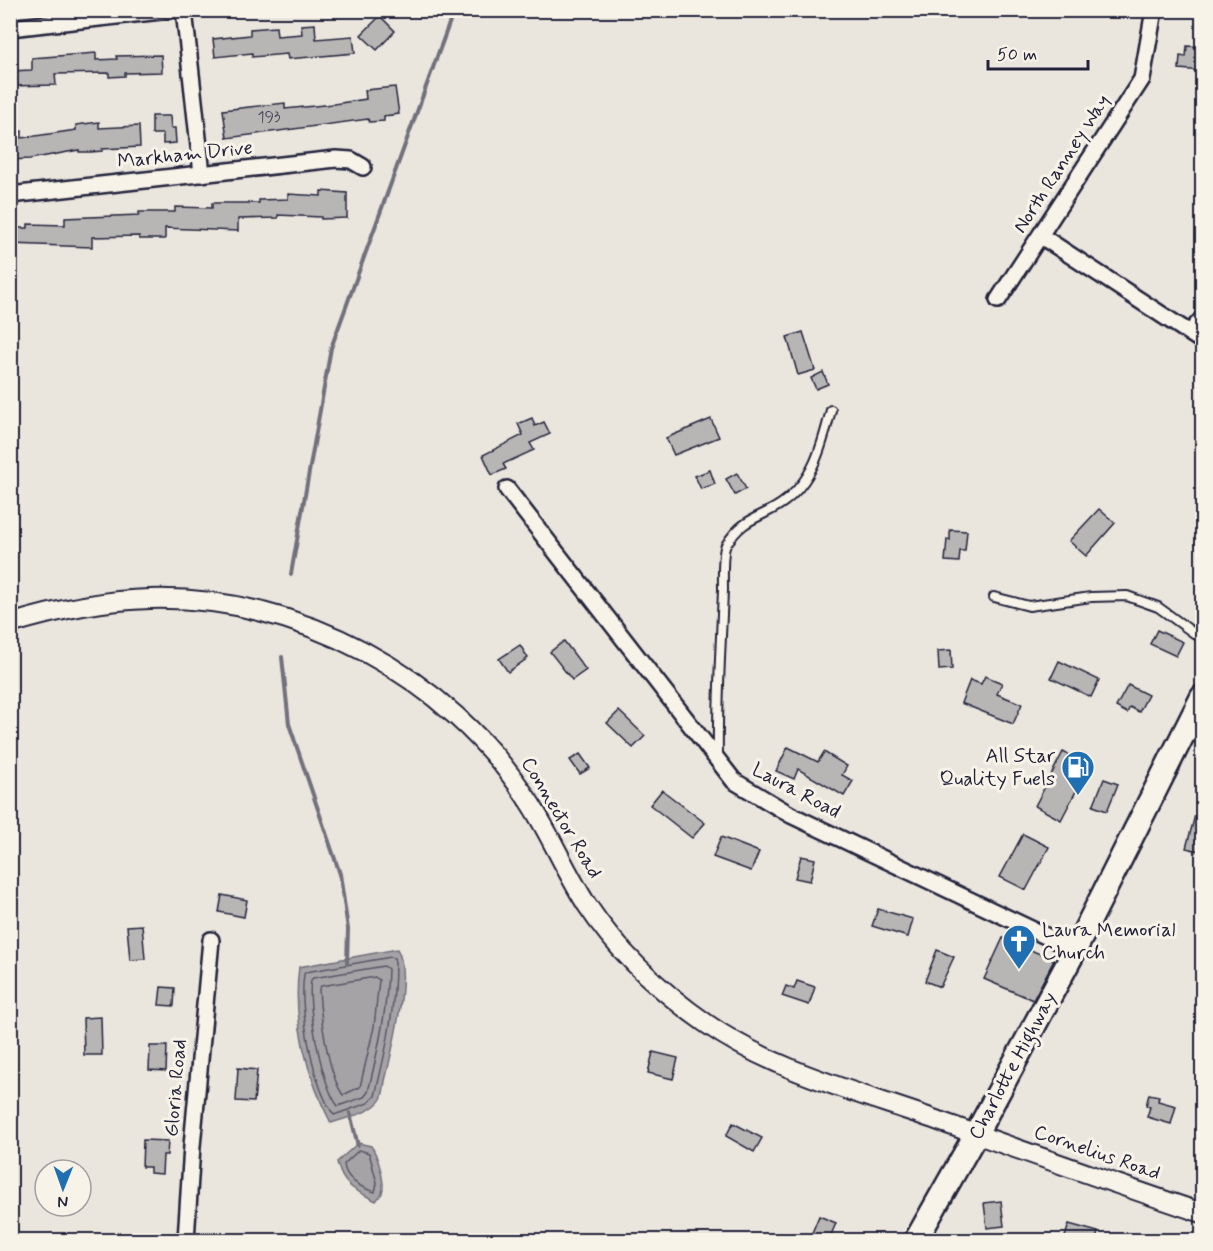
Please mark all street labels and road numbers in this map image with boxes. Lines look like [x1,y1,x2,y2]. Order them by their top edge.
street label: North Ranney Way [1007,89,1117,239]
street label: Markham Drive [116,134,254,176]
street label: Connector Road [514,752,608,884]
street label: Laura Road [747,756,845,826]
street label: Charlotte Highway [963,987,1065,1146]
street label: Gloria Road [158,1038,194,1138]
street label: Cornelius Road [1030,1119,1164,1187]

